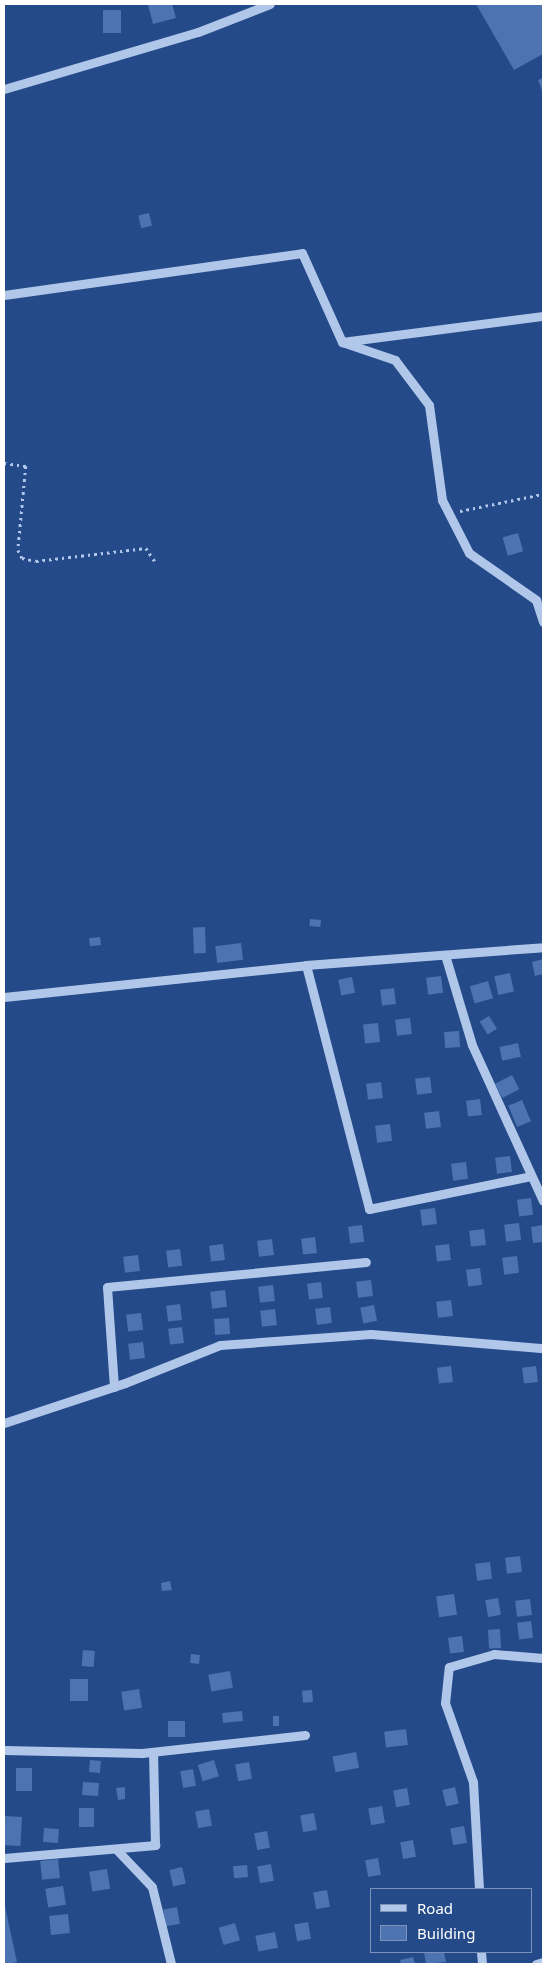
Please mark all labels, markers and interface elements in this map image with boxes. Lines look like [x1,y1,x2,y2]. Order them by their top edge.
legend [370,1888,532,1953]
text: Road [417,1898,453,1918]
text: Building [417,1923,475,1943]

